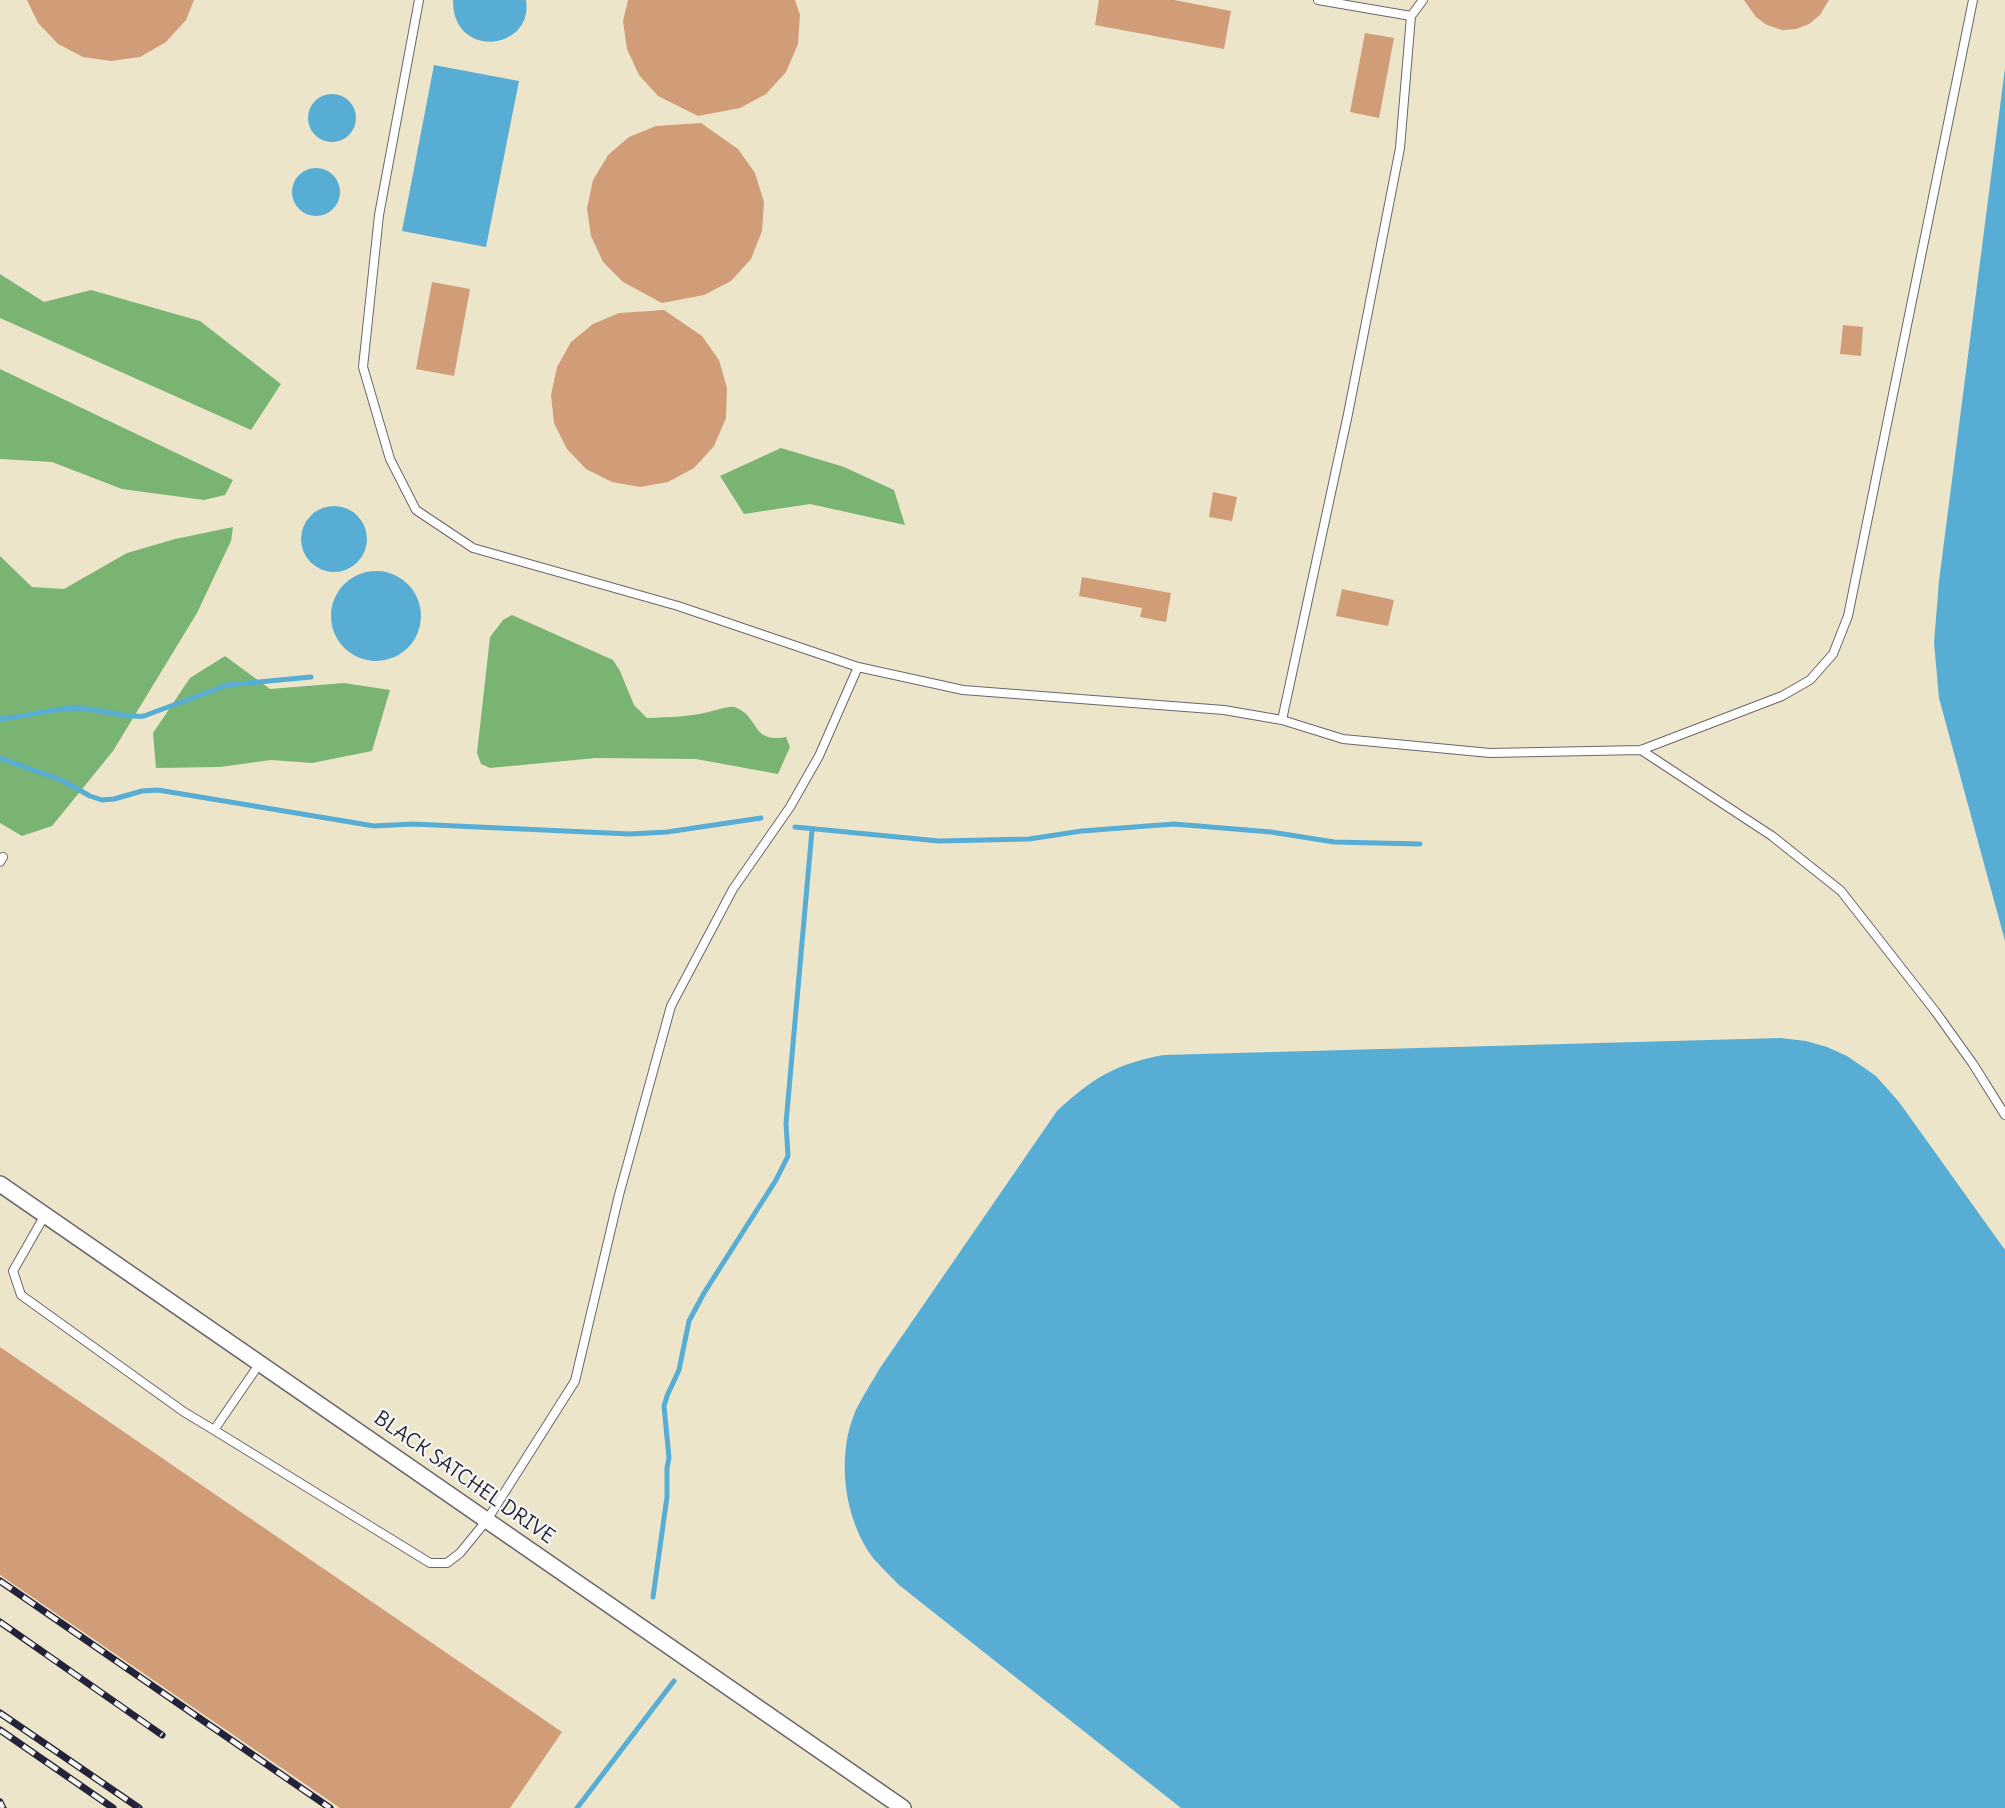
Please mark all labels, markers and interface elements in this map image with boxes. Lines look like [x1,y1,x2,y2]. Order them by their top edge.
street label: BLACK SATCHEL DRIVE [369,1407,559,1549]

